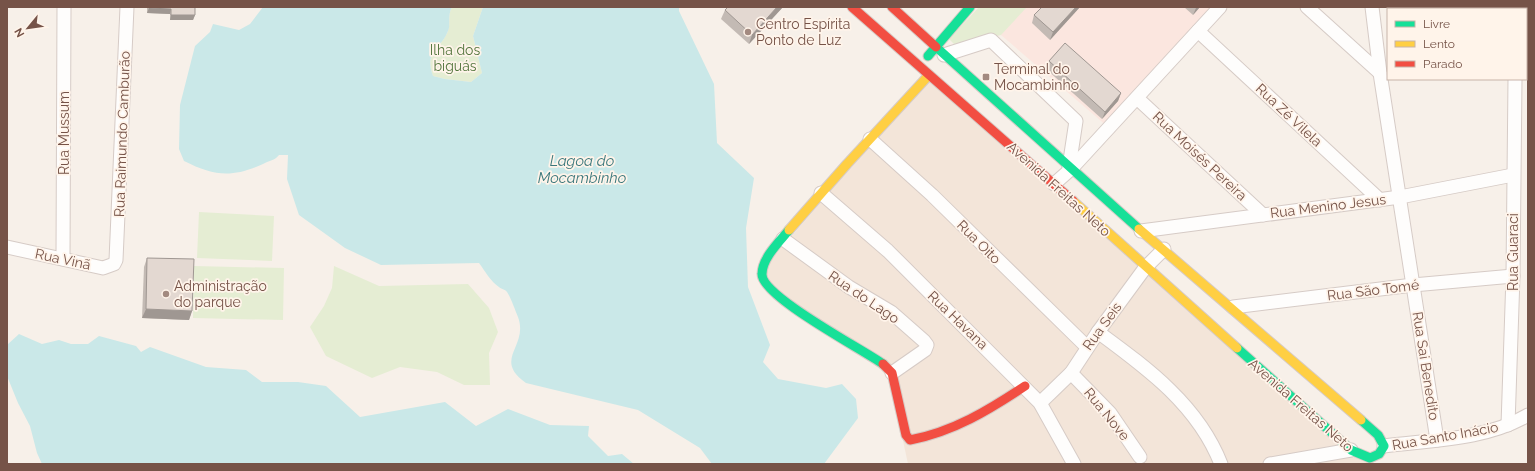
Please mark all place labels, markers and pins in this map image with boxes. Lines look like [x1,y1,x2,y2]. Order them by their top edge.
place label: Centro Espírita Ponto de Luz [756,16,850,48]
marker: Centro Espírita Ponto de Luz [743,27,753,37]
place label: Terminal do Mocambinho [994,61,1079,93]
marker: Terminal do Mocambinho [981,72,991,82]
place label: Administração do parque [174,278,267,310]
marker: Administração do parque [161,289,171,299]

